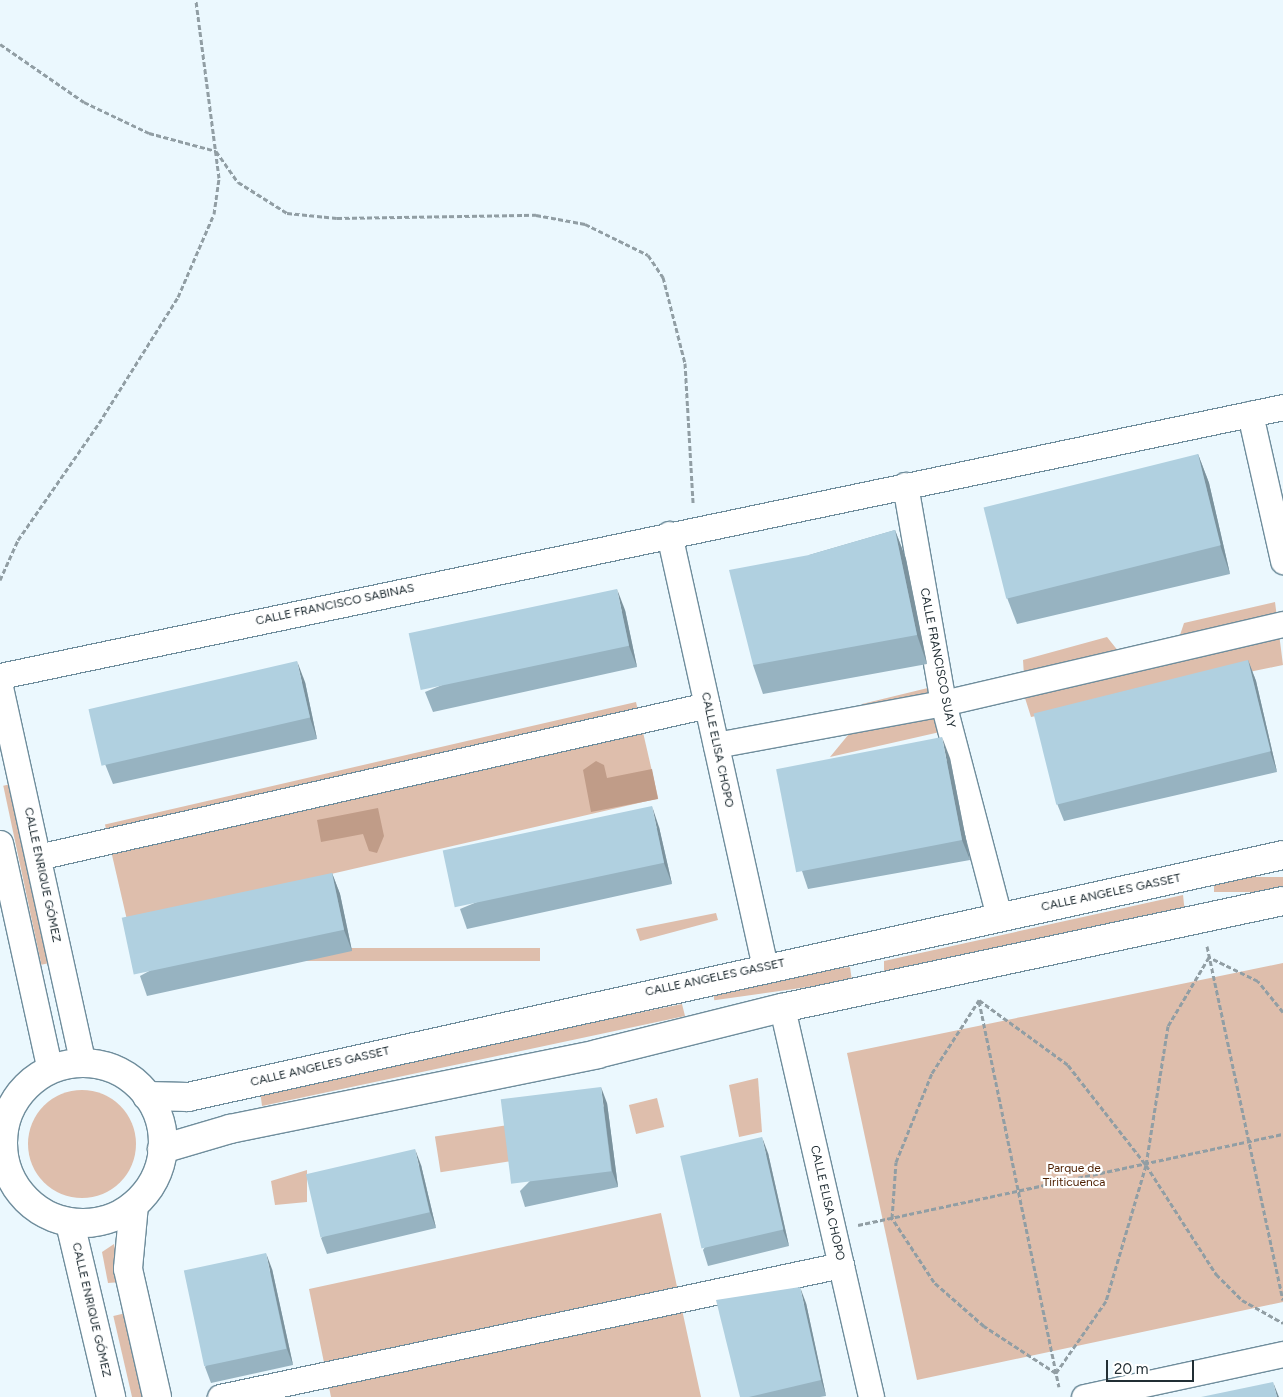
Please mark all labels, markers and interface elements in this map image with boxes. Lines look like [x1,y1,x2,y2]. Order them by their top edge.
street label: CALLE FRANCISCO SABINAS [254,581,416,629]
street label: CALLE FRANCISCO SUAY [916,587,958,729]
street label: CALLE ELISA CHOPO [698,691,736,809]
street label: CALLE ENRIQUE GÓMEZ [21,806,63,944]
street label: CALLE ANGELES GASSET [1040,871,1182,915]
street label: CALLE ANGELES GASSET [644,956,786,1000]
street label: CALLE ANGELES GASSET [249,1044,391,1090]
street label: CALLE ELISA CHOPO [807,1144,847,1262]
park label: Parque de Tiriticuenca [1043,1162,1105,1190]
street label: CALLE ENRIQUE GÓMEZ [68,1241,114,1379]
scale bar [1108,1350,1196,1382]
text: 20 m [1114,1360,1148,1378]

